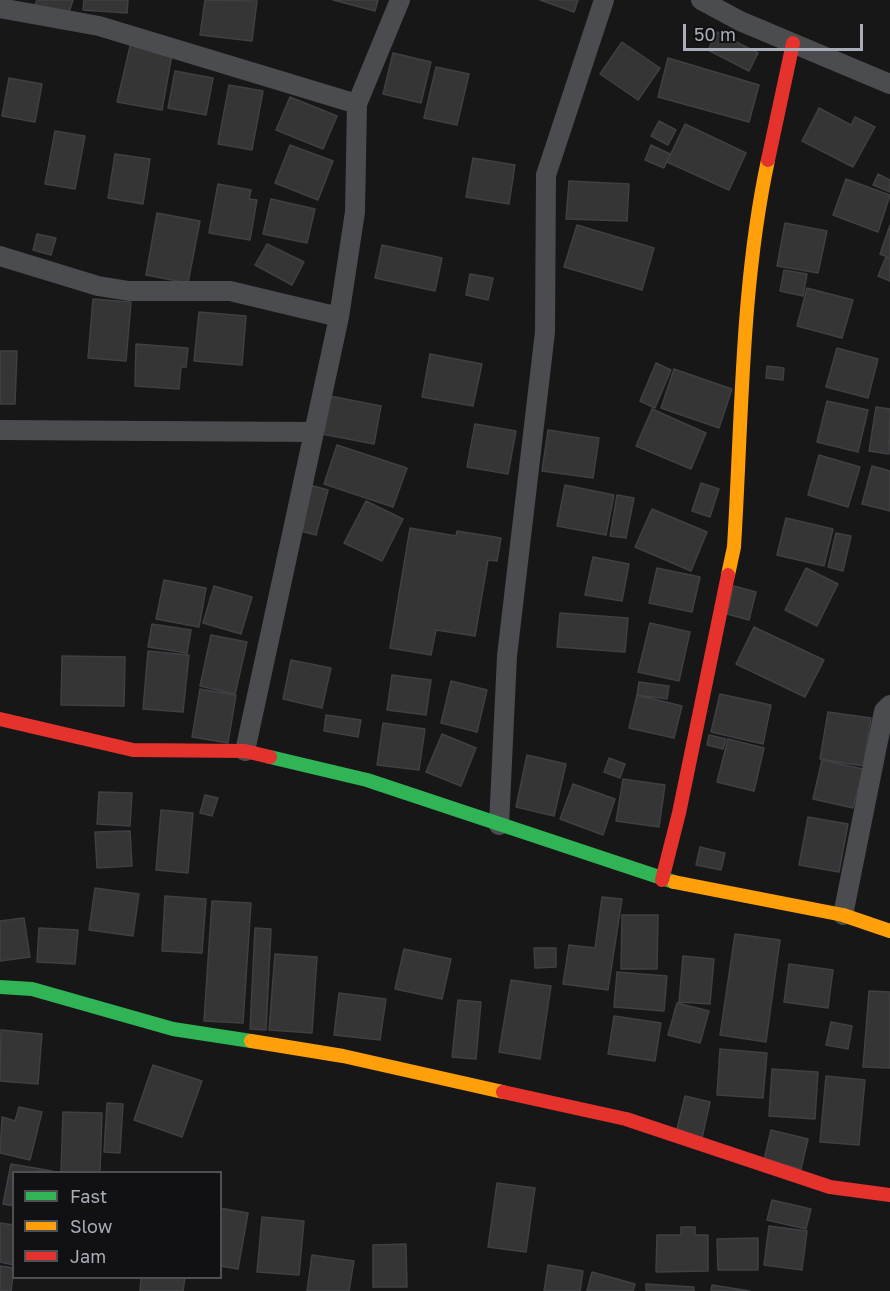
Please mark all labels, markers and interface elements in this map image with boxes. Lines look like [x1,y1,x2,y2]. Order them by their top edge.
scale bar [686,12,866,50]
text: 50 m [694,23,736,45]
legend [12,1171,222,1279]
text: Fast [70,1185,107,1207]
text: Slow [70,1215,112,1237]
text: Jam [70,1245,106,1267]

